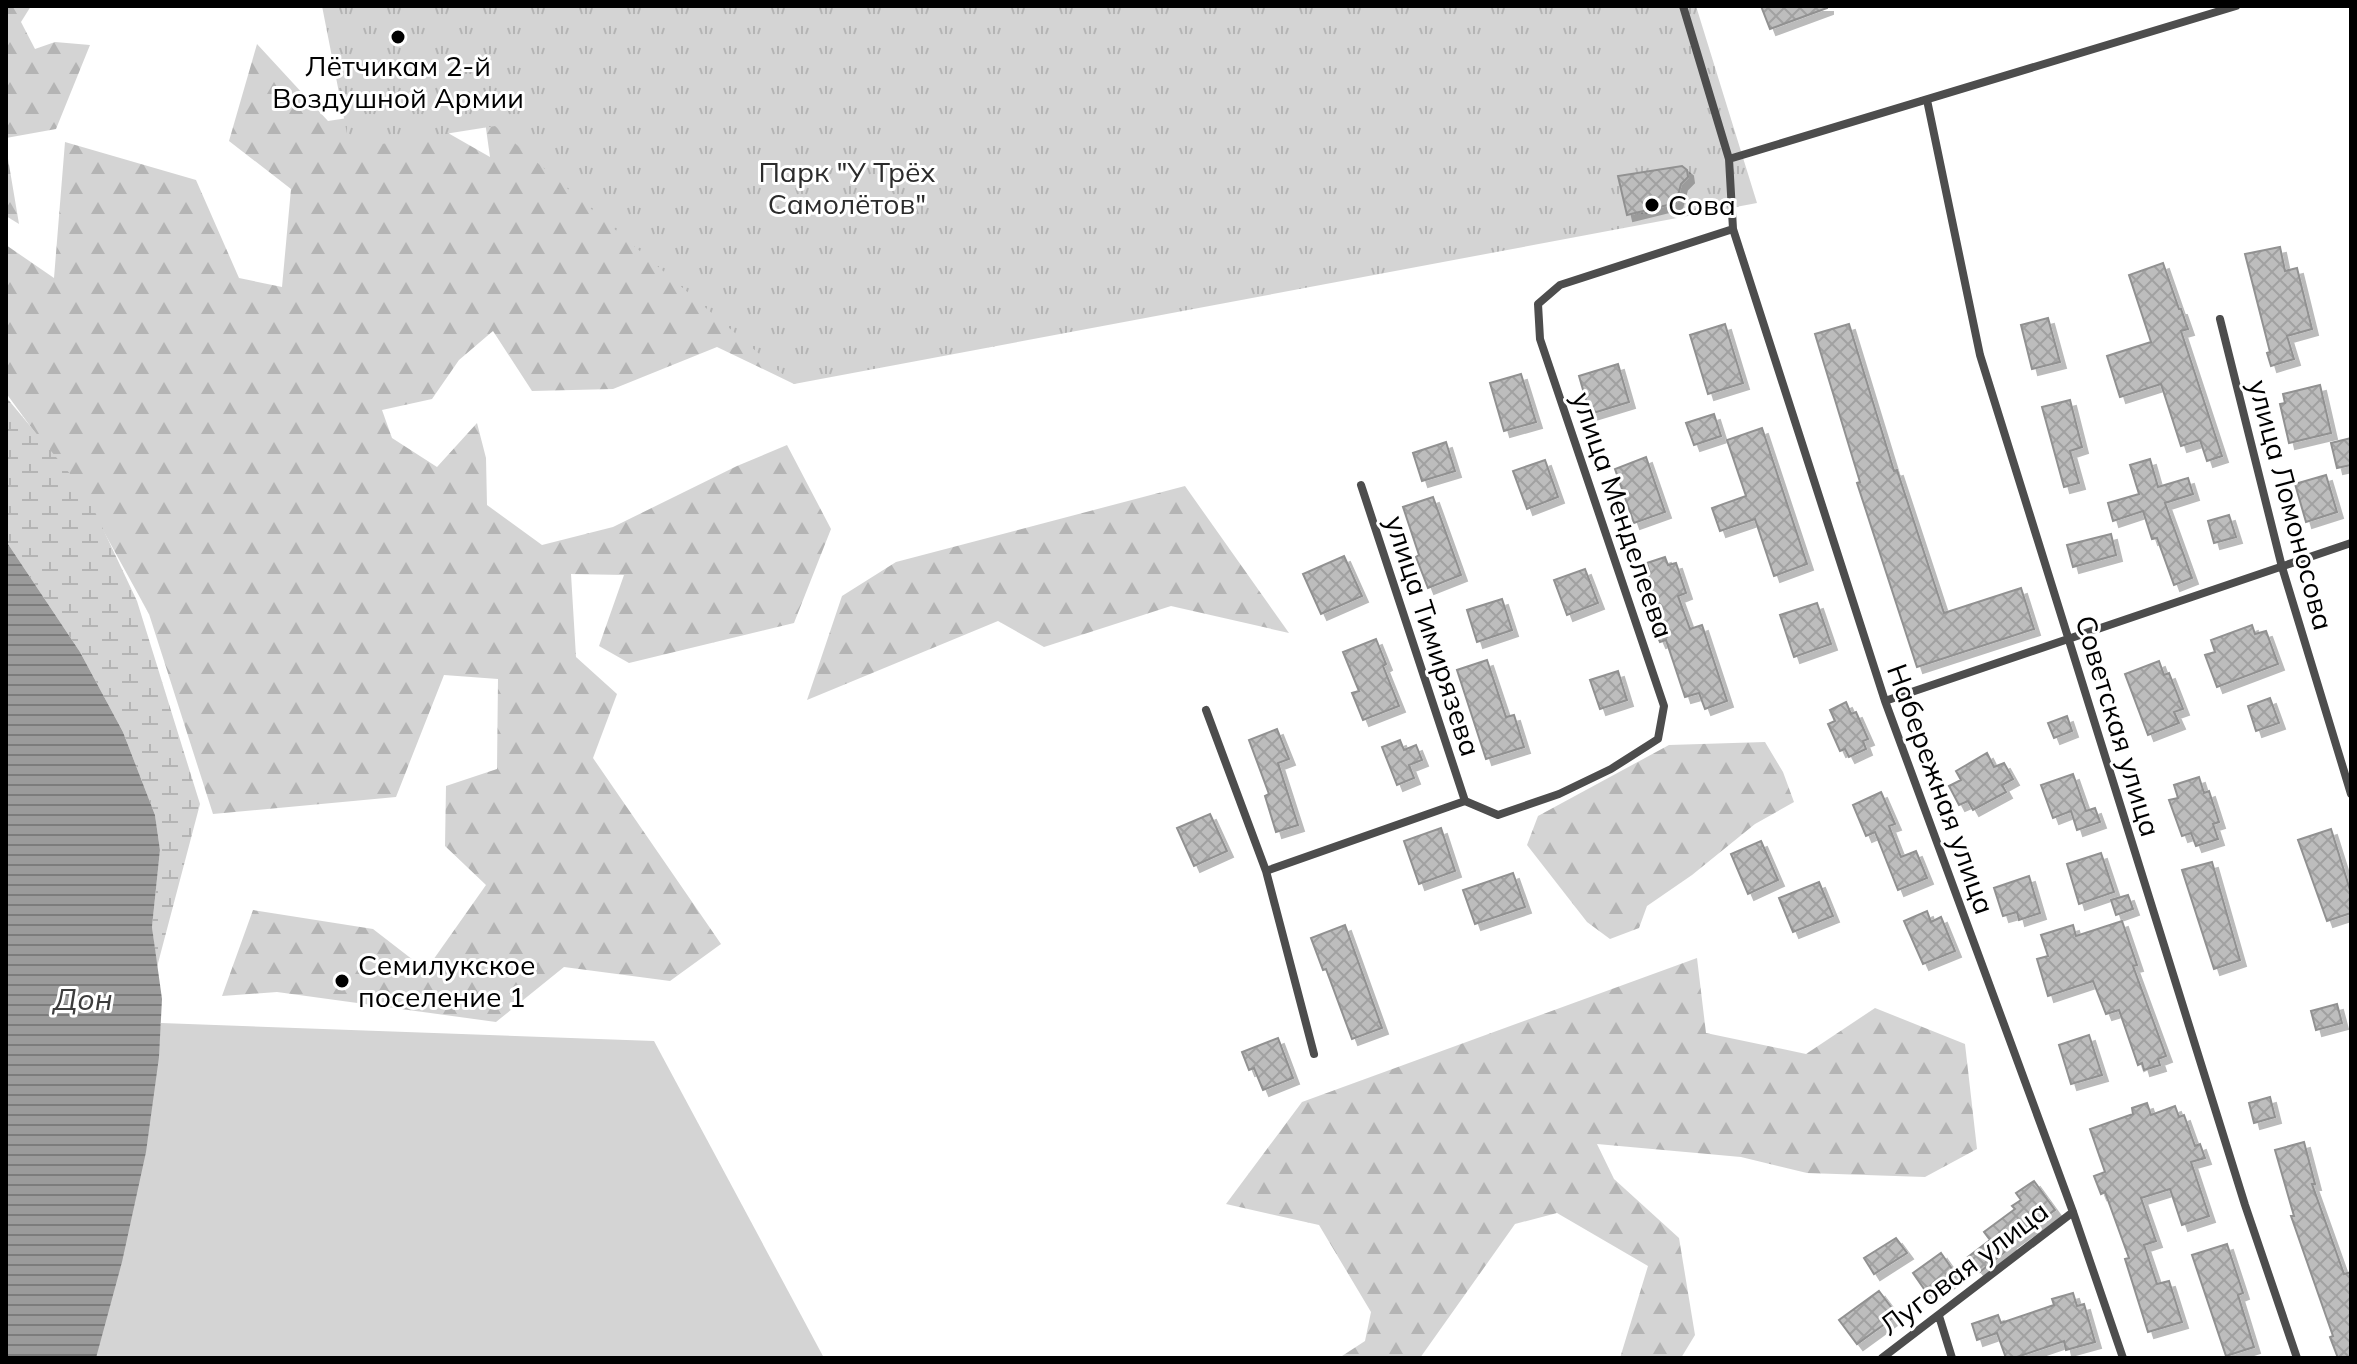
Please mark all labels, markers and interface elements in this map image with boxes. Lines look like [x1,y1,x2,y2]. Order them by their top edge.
marker: Лётчикам 2-й Воздушной Армии [389,28,407,46]
place label: Лётчикам 2-й Воздушной Армии [272,48,524,115]
park label: Парк "У Трёх Самолётов" [758,154,936,221]
place label: Сова [1668,187,1736,222]
marker: Сова [1643,196,1661,214]
street label: улица Ломоносова [2241,376,2342,634]
street label: улица Менделеева [1565,387,1682,642]
street label: улица Тимирязева [1378,511,1489,760]
street label: Советская улица [2068,611,2169,841]
street label: Набережная улица [1880,659,2003,919]
place label: Семилукское поселение 1 [358,947,536,1014]
marker: Семилукское поселение 1 [333,972,351,990]
water label: Дон [51,980,113,1018]
street label: Луговая улица [1872,1193,2055,1342]

